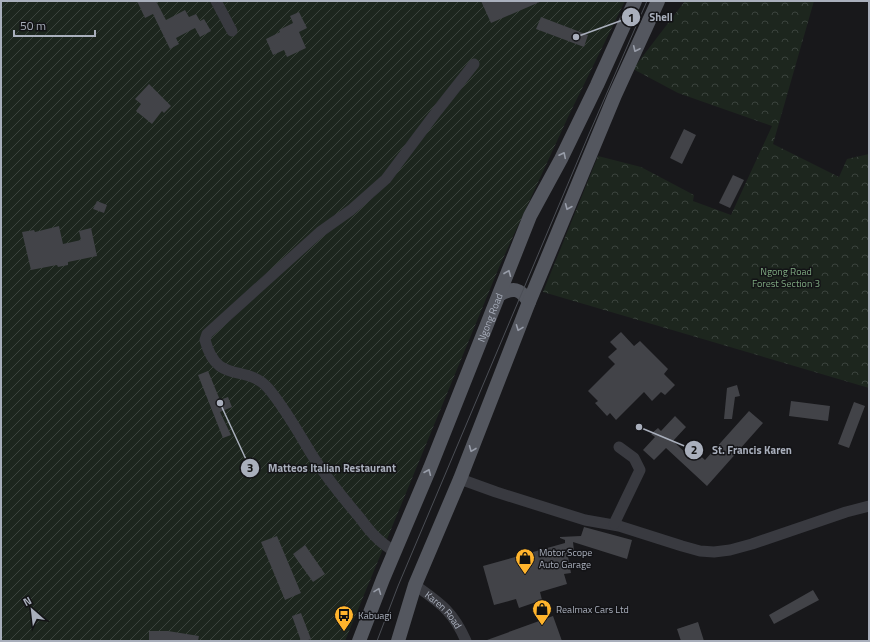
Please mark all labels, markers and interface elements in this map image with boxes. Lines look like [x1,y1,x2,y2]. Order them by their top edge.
callout: Shell [621,6,681,29]
text: 1 [628,8,634,27]
text: Shell [649,9,673,25]
scale bar [14,12,95,38]
text: 50 m [20,16,46,35]
one-way arrow [633,45,641,53]
one-way arrow [558,152,566,160]
one-way arrow [565,204,573,211]
park label: Ngong Road Forest Section 3 [752,264,820,291]
one-way arrow [503,269,511,276]
street label: Ngong Road [474,291,507,344]
one-way arrow [516,324,524,331]
callout: St. Francis Karen [684,439,800,462]
text: 2 [691,440,697,459]
text: St. Francis Karen [712,442,792,458]
one-way arrow [468,445,476,452]
callout: Matteos Italian Restaurant [240,457,404,480]
text: 3 [247,458,253,477]
text: Matteos Italian Restaurant [268,460,396,476]
one-way arrow [424,468,432,475]
place label: Motor Scope Auto Garage [539,545,592,572]
shop icon: Motor Scope Auto Garage [514,547,536,575]
street label: Karen Road [422,587,465,632]
one-way arrow [373,588,382,595]
north arrow [12,590,52,630]
text: N [20,592,34,610]
shop icon: Realmax Cars Ltd [531,598,553,626]
place label: Realmax Cars Ltd [556,602,629,617]
bus stop icon: Kabuagi [333,604,355,632]
place label: Kabuagi [358,608,392,623]

